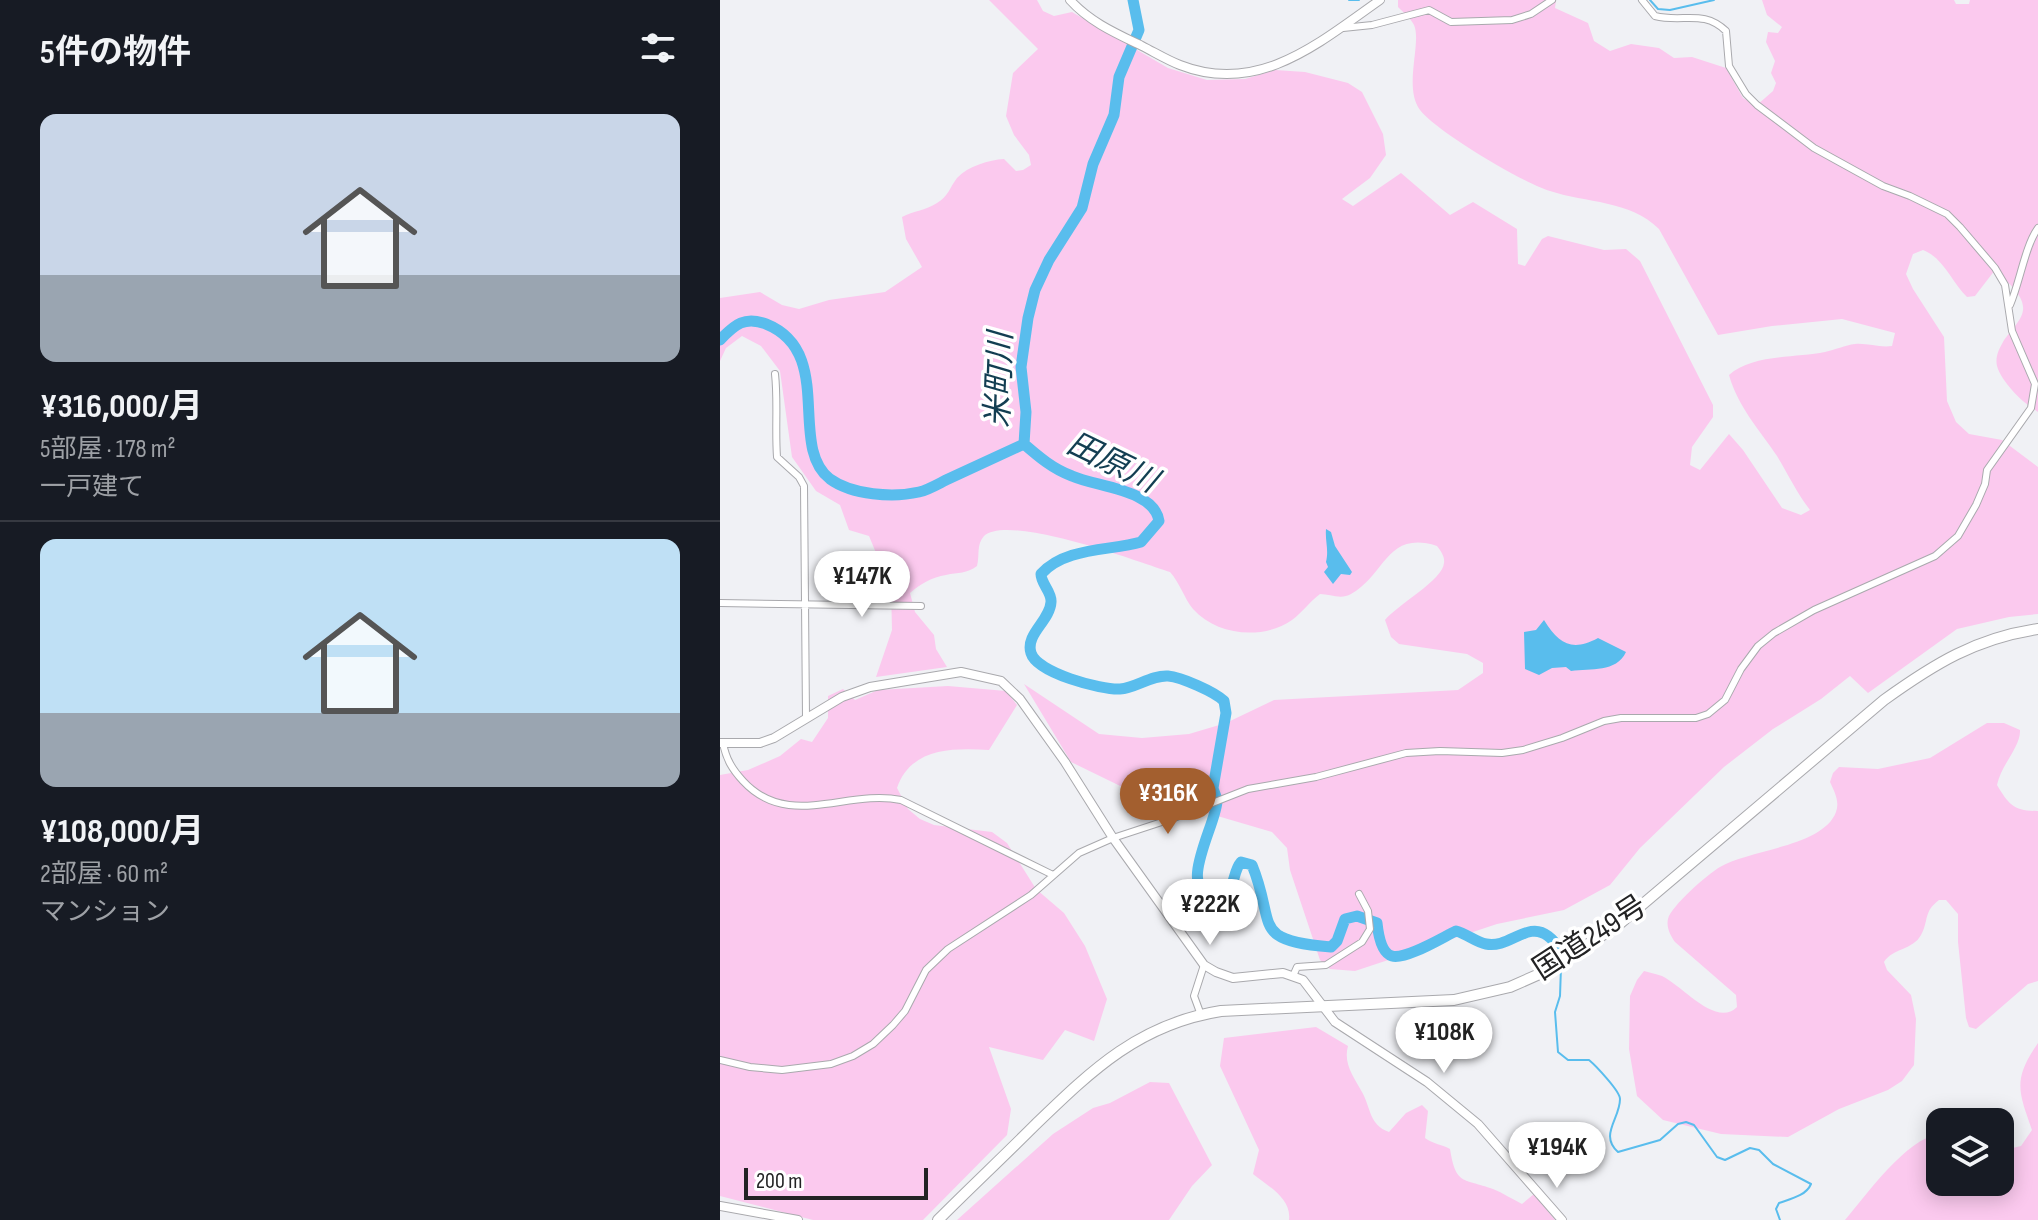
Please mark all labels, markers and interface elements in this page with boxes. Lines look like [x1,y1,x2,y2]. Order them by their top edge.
icon: filters [636,26,680,70]
text: 5件の物件 [40,32,191,73]
icon: home [288,166,432,310]
water label: 米町川 [979,328,1021,429]
text: ¥316,000/月 [40,386,203,427]
water label: 田原川 [1060,424,1166,503]
text: 5部屋 · 178 m² [40,434,176,465]
text: 一戸建て [40,472,144,503]
pin: ¥147K [806,551,918,619]
text: ¥147K [832,561,892,592]
icon: home [288,591,432,735]
pin: ¥316K [1112,768,1224,836]
text: ¥316K [1138,778,1198,809]
text: ¥108,000/月 [40,811,204,852]
text: 2部屋 · 60 m² [40,859,168,890]
pin: ¥222K [1154,879,1266,947]
street label: 国道249号 [1526,888,1654,988]
text: ¥222K [1180,889,1240,920]
text: マンション [40,897,170,928]
pin: ¥108K [1388,1007,1500,1075]
text: ¥108K [1413,1017,1475,1048]
map controls [1926,1108,2014,1196]
button: layers [1926,1108,2014,1196]
pin: ¥194K [1501,1122,1613,1190]
text: ¥194K [1527,1132,1587,1163]
scale bar [744,1164,928,1200]
text: 200 m [756,1168,802,1195]

